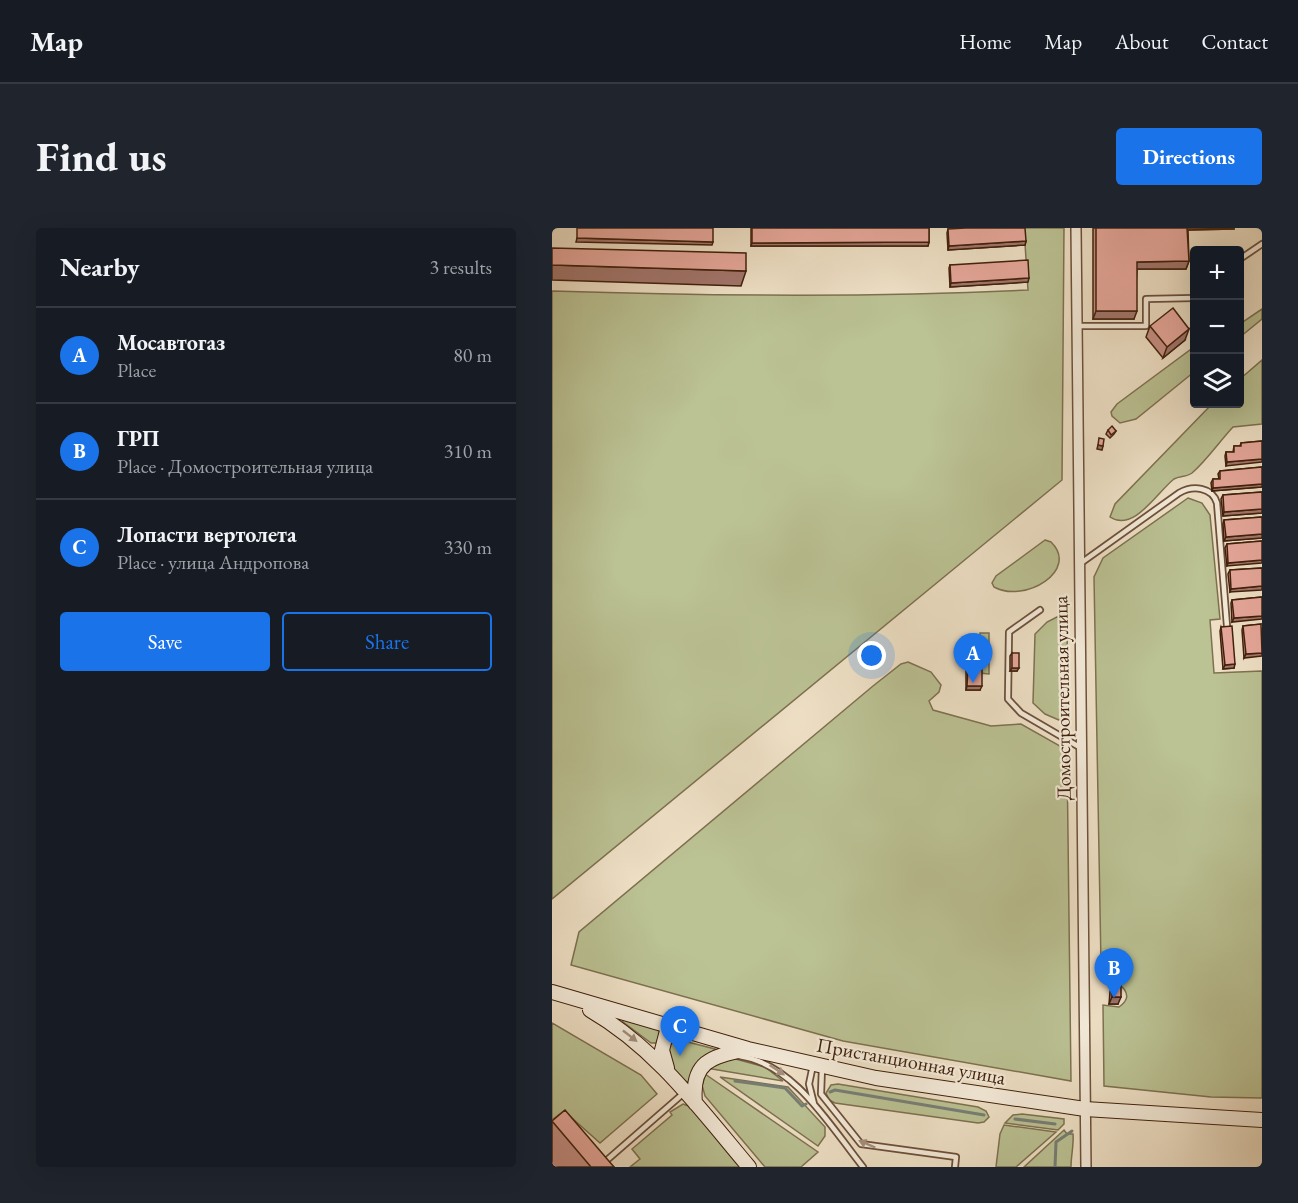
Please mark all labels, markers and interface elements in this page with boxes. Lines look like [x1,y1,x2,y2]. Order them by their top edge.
text: Map [30,23,83,59]
text: Home [959,28,1011,55]
text: Map [1044,28,1082,55]
text: About [1115,28,1168,55]
text: Contact [1201,28,1268,55]
button: Directions [1116,128,1262,185]
text: Find us [36,129,167,184]
map controls [1190,246,1244,408]
button: + [1190,246,1244,300]
text: Nearby [60,250,140,284]
text: 3 results [429,254,492,280]
button: − [1190,300,1244,354]
text: Мосавтогаз [117,328,225,357]
text: A [72,342,87,368]
text: 80 m [453,342,492,368]
button: layers [1190,354,1244,408]
text: Place [117,357,156,383]
text: ГРП [117,424,159,453]
text: B [73,438,86,464]
text: 310 m [444,438,492,464]
text: Place · Домостроительная улица [117,453,373,479]
text: Лопасти вертолета [117,520,297,549]
text: C [72,534,87,560]
text: 330 m [444,534,492,560]
text: Place · улица Андропова [117,549,309,575]
street label: Домостроительная улица [1047,595,1077,801]
button: Save [60,612,270,671]
button: Share [282,612,492,671]
pin: A [954,634,992,683]
your location [857,641,886,670]
pin: B [1094,948,1134,998]
pin: C [660,1006,700,1056]
one-way arrow [622,1029,638,1042]
street label: Пристанционная улица [814,1032,1008,1090]
one-way arrow [768,1064,784,1076]
one-way arrow [857,1139,875,1149]

